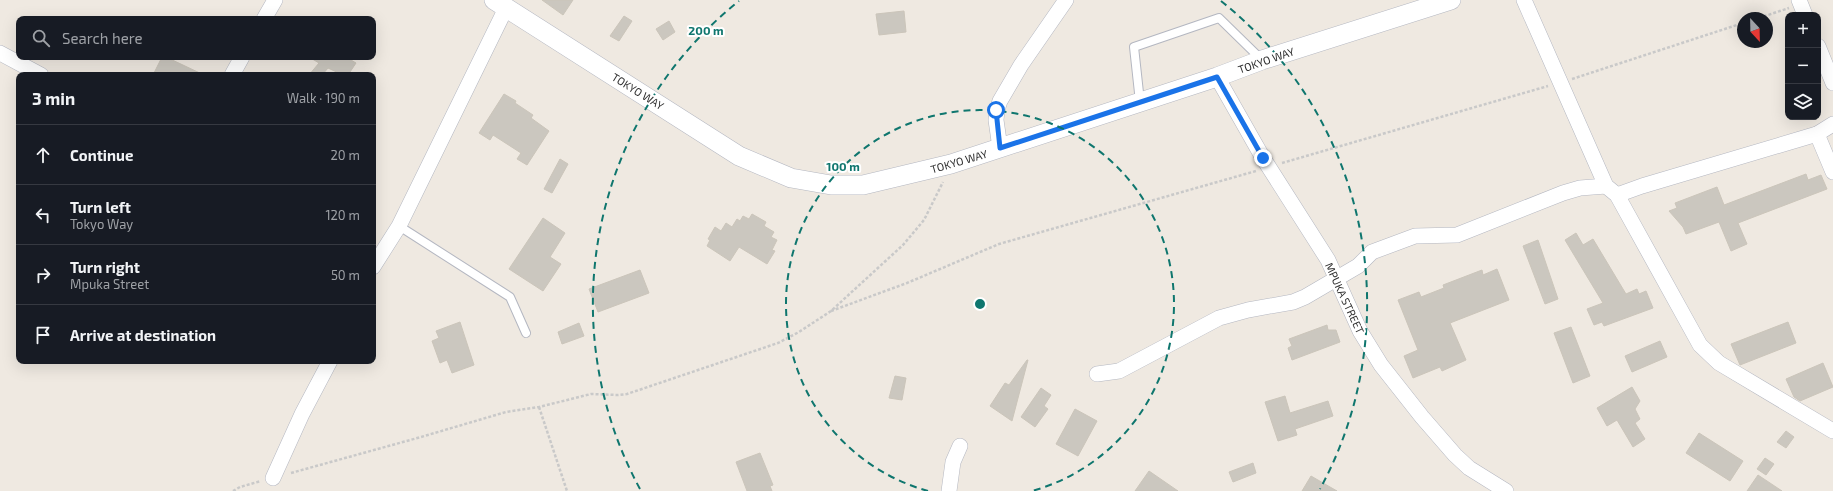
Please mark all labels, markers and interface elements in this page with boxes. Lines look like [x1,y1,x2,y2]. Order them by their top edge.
north arrow [1737,12,1773,48]
map controls [1785,12,1821,120]
button: + [1785,12,1821,48]
search box [16,16,376,60]
text: 200 m [688,23,724,37]
icon: search [30,27,52,49]
text: Search here [62,29,143,47]
street label: TOKYO WAY [1236,44,1296,76]
button: − [1785,48,1821,84]
street label: TOKYO WAY [610,70,667,112]
button: layers [1785,84,1821,120]
text: 3 min [32,88,75,108]
text: Walk · 190 m [287,90,360,106]
route start [987,101,1005,119]
icon: ahead [32,144,54,166]
text: Continue [70,146,133,164]
street label: TOKYO WAY [929,146,990,175]
text: 20 m [331,147,360,163]
route end [1254,149,1272,167]
text: 100 m [826,159,860,173]
text: Turn left [70,198,131,216]
icon: left [32,204,54,226]
text: 120 m [325,207,360,223]
text: Tokyo Way [70,216,133,232]
text: Turn right [70,258,140,276]
street label: MPUKA STREET [1323,260,1367,336]
icon: right [32,264,54,286]
text: 50 m [331,267,360,283]
text: Mpuka Street [70,276,149,292]
centre of rings [973,297,987,311]
icon: arrive [32,324,54,346]
text: Arrive at destination [70,326,216,344]

